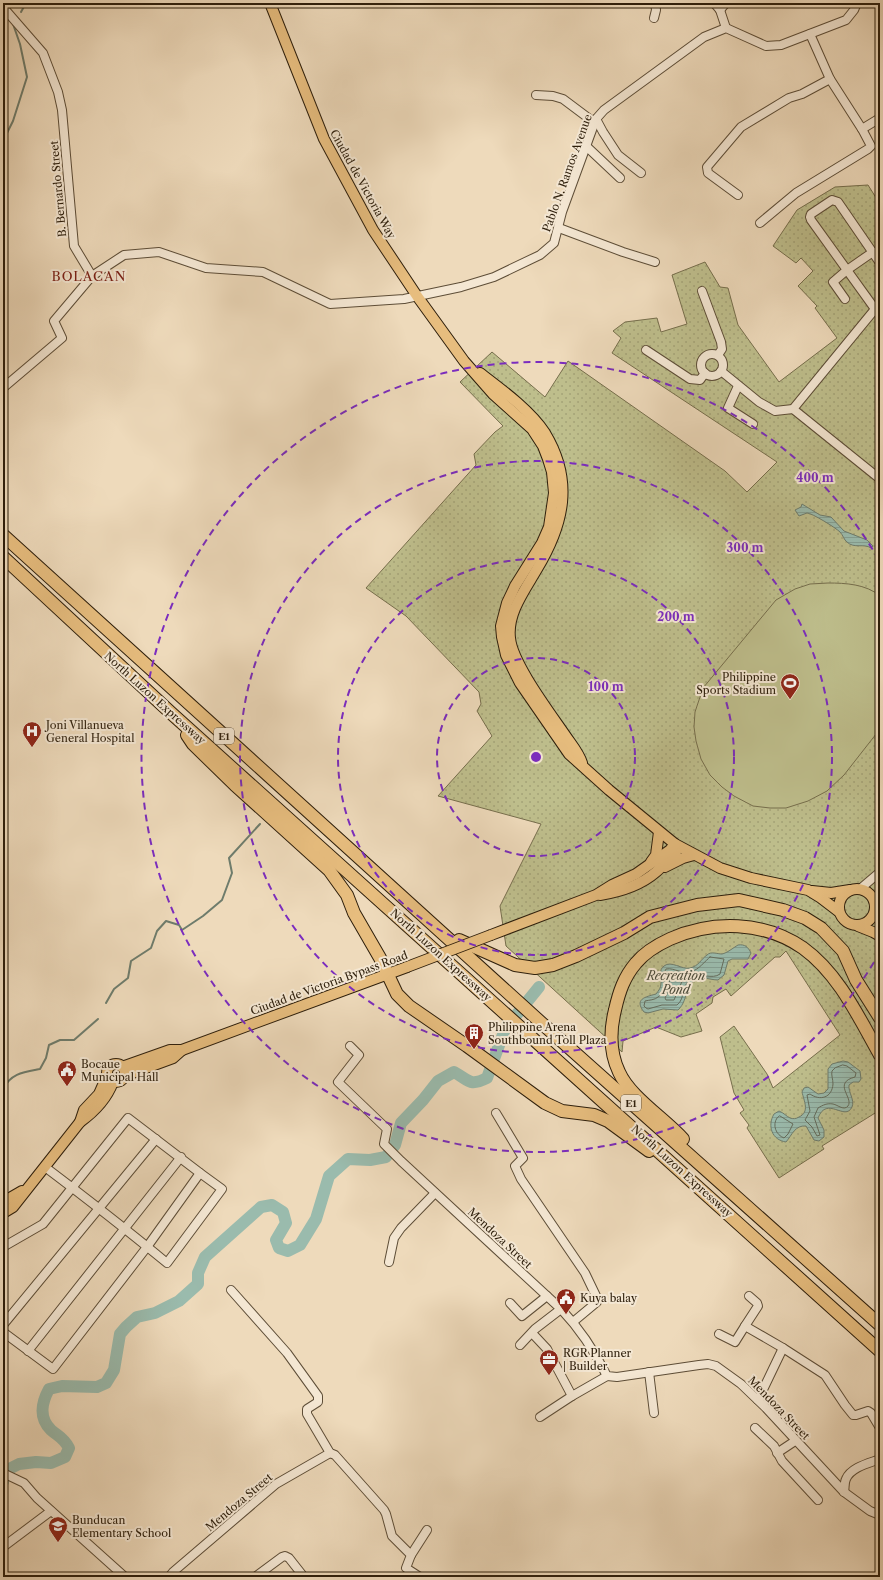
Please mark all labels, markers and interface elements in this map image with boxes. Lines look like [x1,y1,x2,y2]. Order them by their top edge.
street label: Pablo N. Ramos Avenue [539,112,595,234]
street label: Ciudad de Victoria Way [327,127,399,242]
street label: B. Bernardo Street [47,140,69,238]
district label: BOLACAN [52,268,126,284]
text: 400 m [796,470,834,485]
text: 300 m [726,540,764,555]
text: 200 m [657,609,695,624]
street label: North Luzon Expressway [101,649,209,748]
place label: Philippine Sports Stadium [696,670,777,697]
sports icon: Philippine Sports Stadium [779,672,801,700]
text: 100 m [588,679,624,694]
place label: Joni Villanueva General Hospital [44,718,135,745]
hospital icon: Joni Villanueva General Hospital [21,720,43,748]
road number: E1 [214,728,234,744]
centre of rings [529,750,543,764]
street label: North Luzon Expressway [387,906,495,1005]
street label: Ciudad de Victoria Bypass Road [248,948,410,1018]
water label: Recreation Pond [646,968,705,997]
place label: Philippine Arena Southbound Toll Plaza [488,1020,607,1047]
building icon: Philippine Arena Southbound Toll Plaza [463,1022,485,1050]
place label: Bocaue Municipal Hall [81,1057,159,1084]
public building icon: Bocaue Municipal Hall [56,1059,78,1087]
road number: E1 [621,1095,641,1111]
street label: North Luzon Expressway [628,1122,736,1221]
street label: Mendoza Street [465,1205,535,1271]
public building icon: Kuya balay [555,1287,577,1315]
place label: Kuya balay [580,1291,638,1305]
place label: RGR Planner | Builder [563,1346,632,1373]
office icon: RGR Planner | Builder [538,1348,560,1376]
street label: Mendoza Street [745,1373,813,1443]
street label: Mendoza Street [203,1470,275,1534]
place label: Bunducan Elementary School [72,1513,172,1540]
school or university icon: Bunducan Elementary School [47,1515,69,1543]

